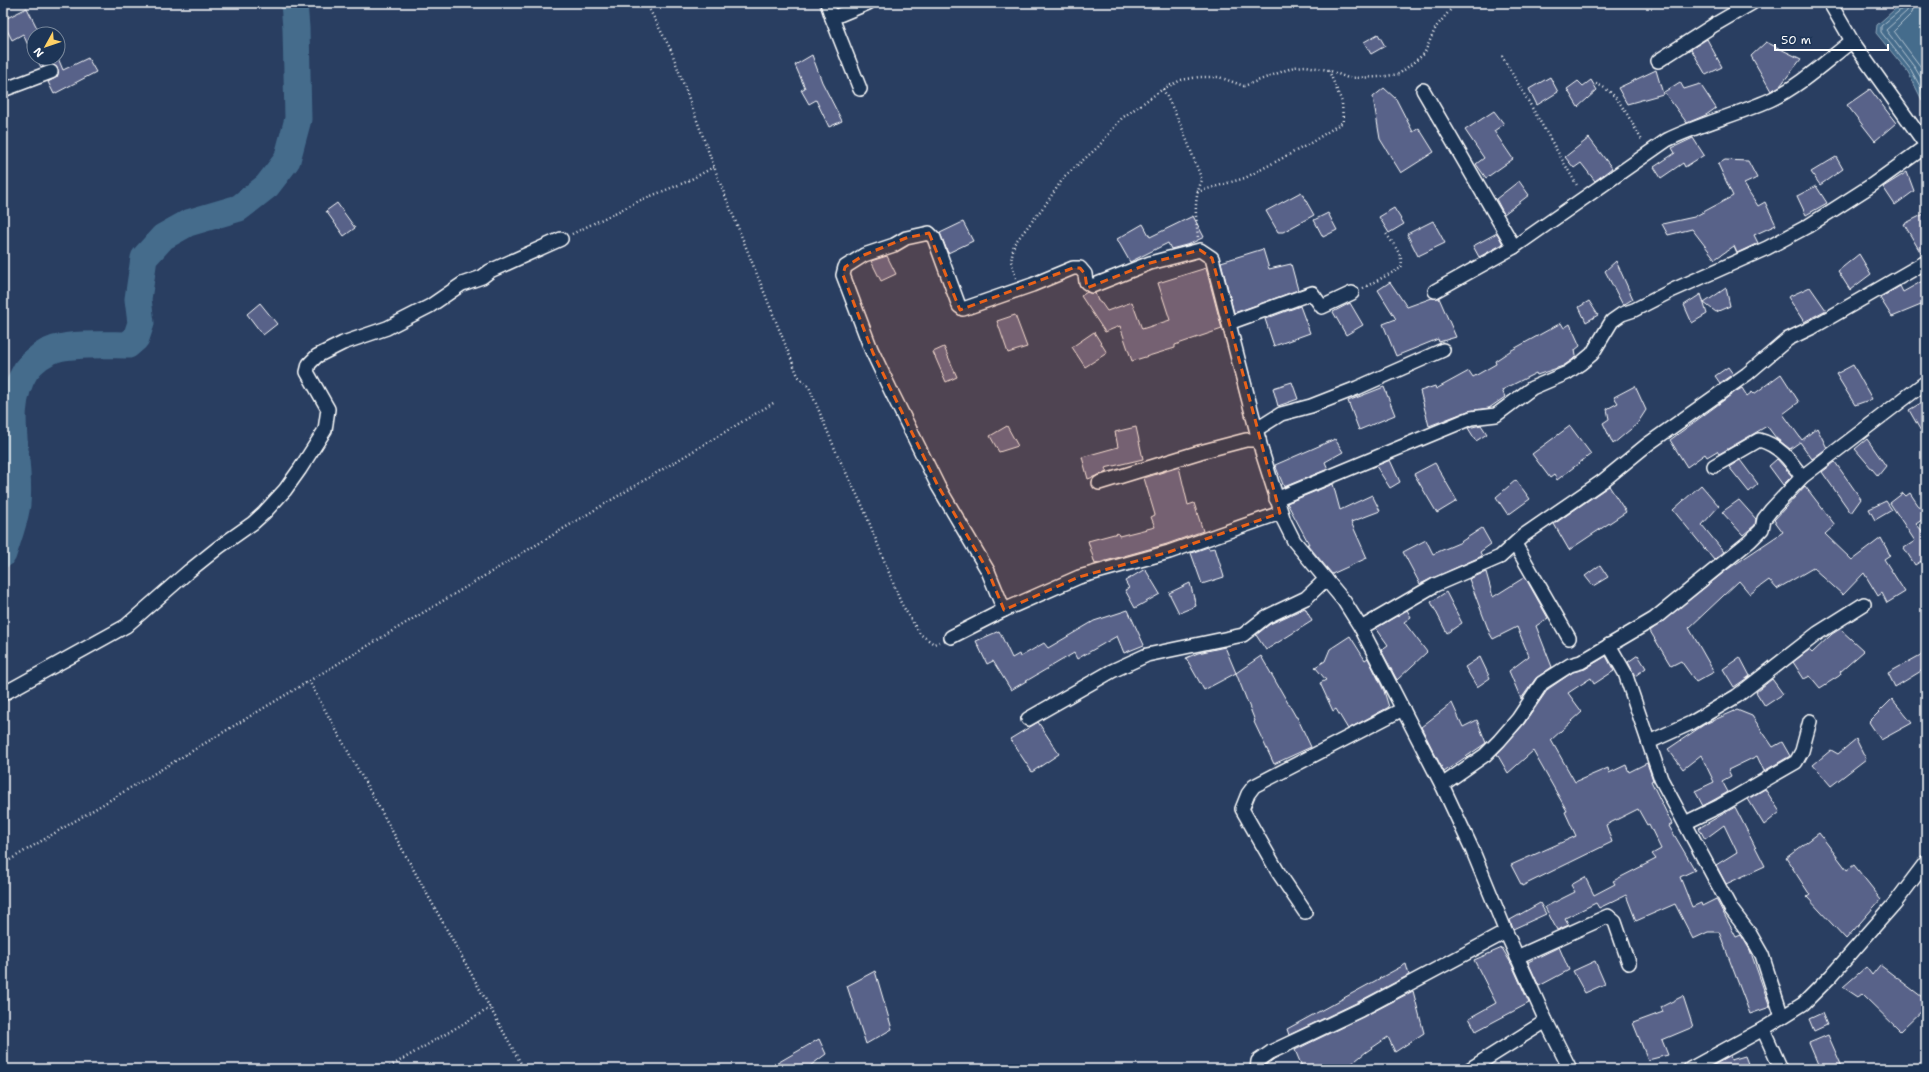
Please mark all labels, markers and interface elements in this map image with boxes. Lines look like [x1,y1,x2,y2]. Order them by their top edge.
north arrow [26,26,66,66]
scale bar [1775,26,1888,52]
text: 50 m [1781,32,1811,48]
text: N [30,44,47,60]

